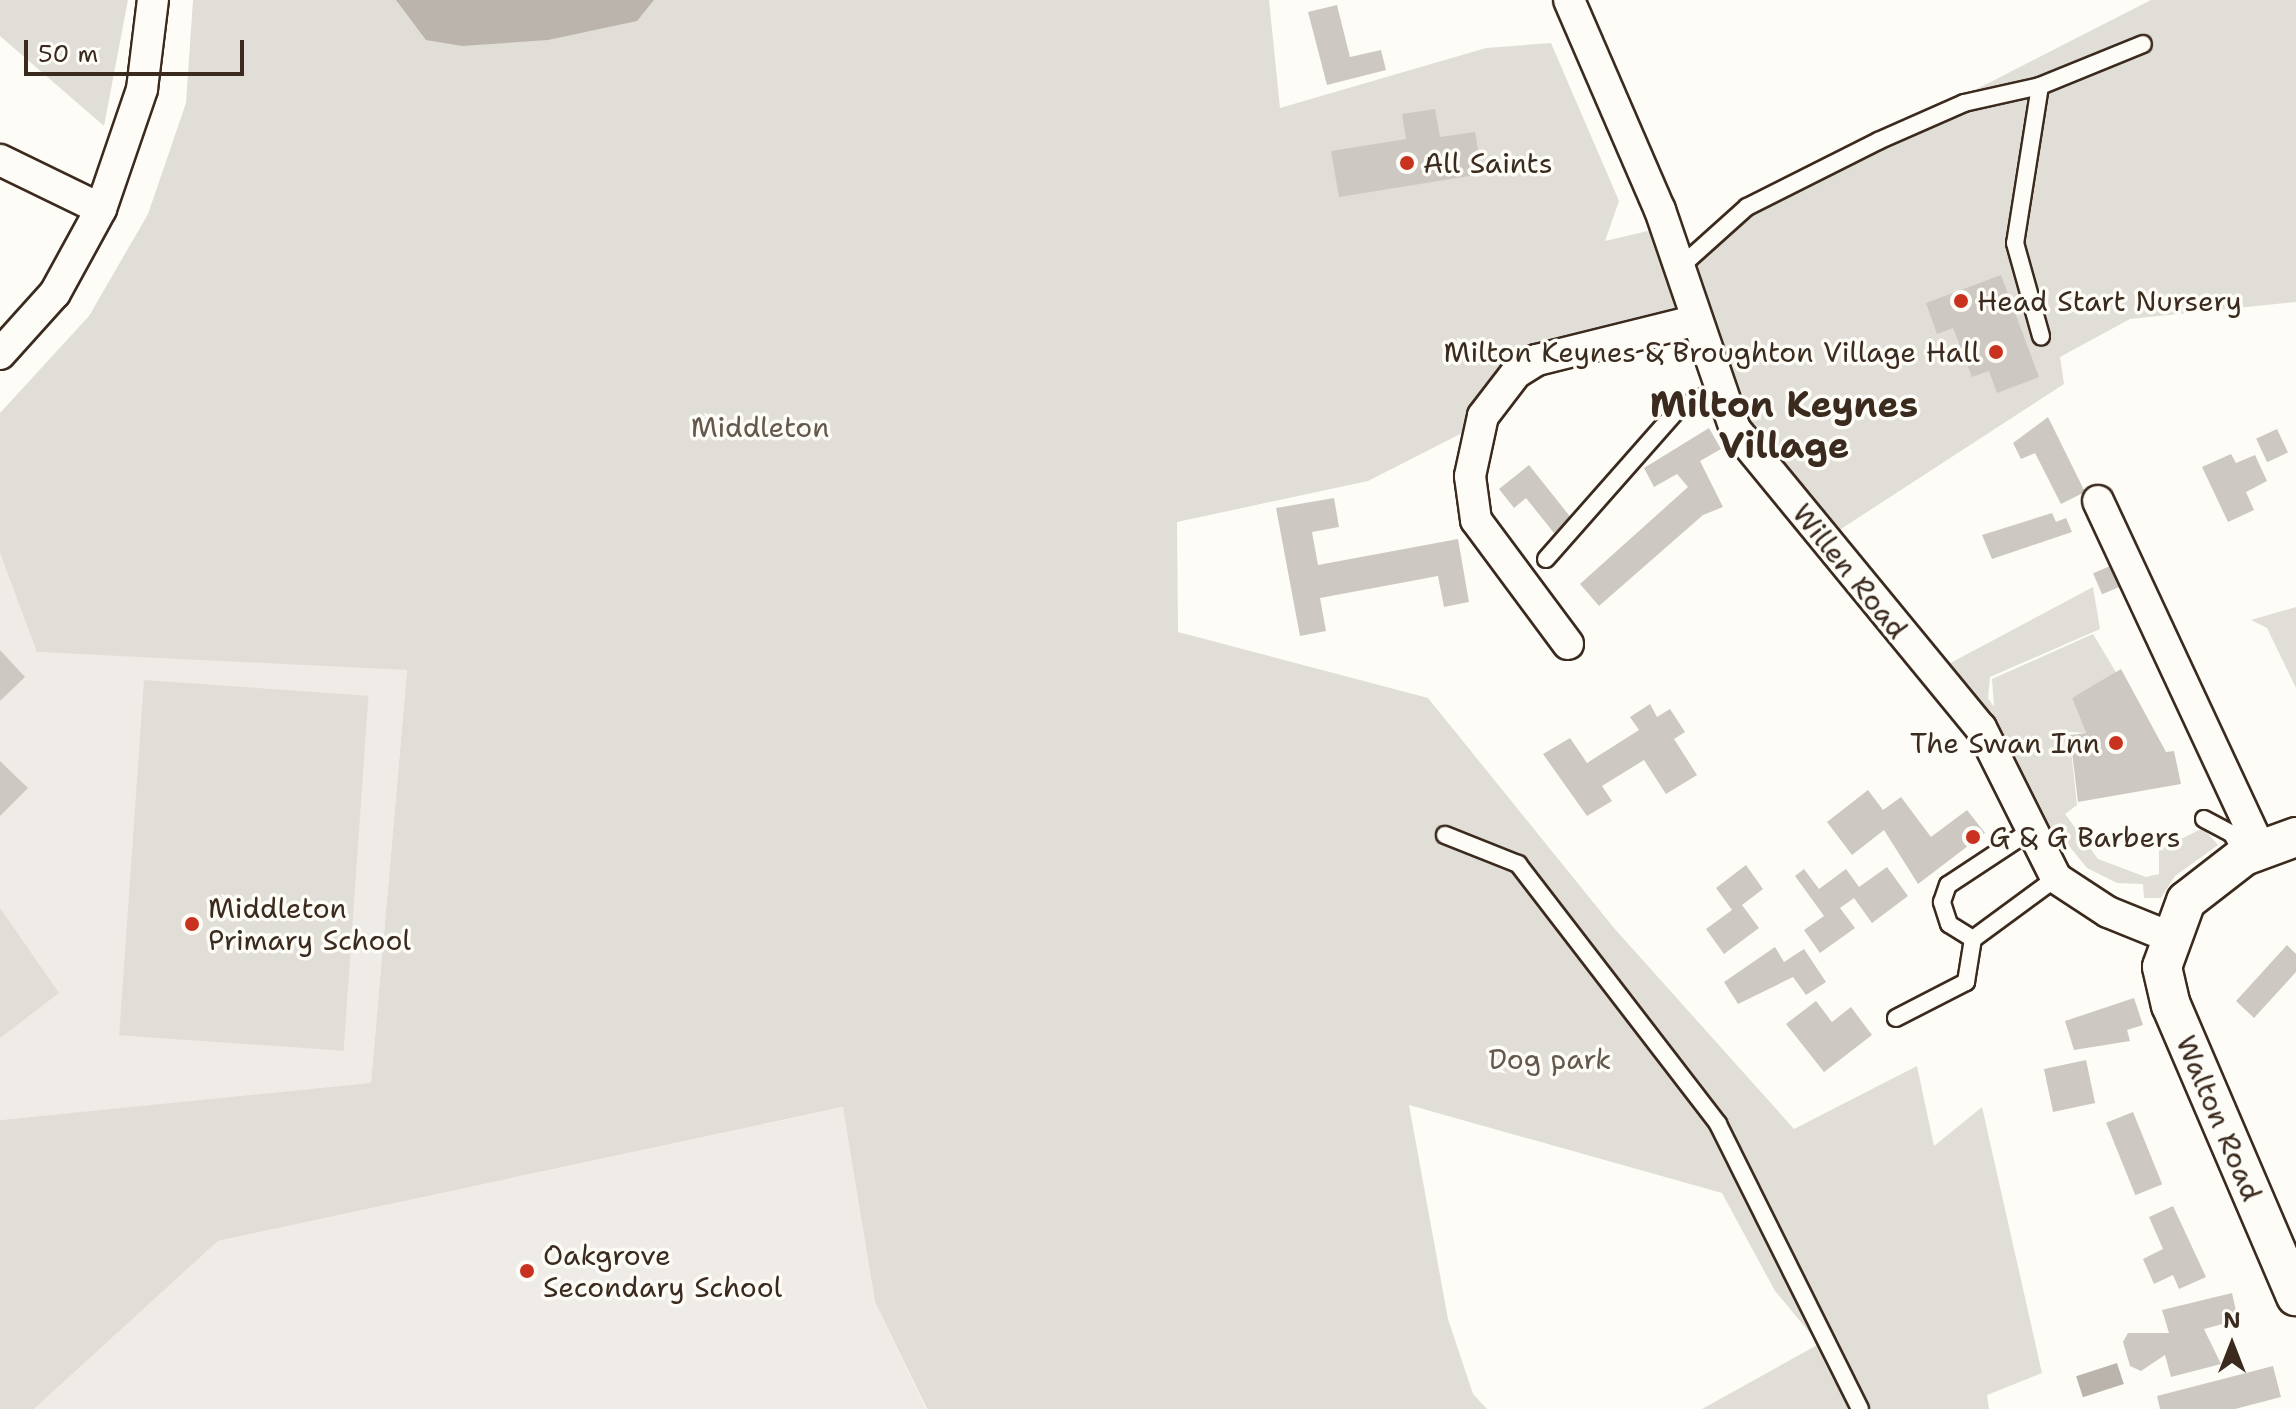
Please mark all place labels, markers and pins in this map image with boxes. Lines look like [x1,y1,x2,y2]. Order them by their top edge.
place label: All Saints [1423,146,1553,180]
marker: All Saints [1398,154,1416,172]
place label: Head Start Nursery [1977,284,2242,318]
marker: Head Start Nursery [1952,292,1970,310]
place label: Milton Keynes & Broughton Village Hall [1444,335,1980,369]
marker: Milton Keynes & Broughton Village Hall [1987,343,2005,361]
place label: The Swan Inn [1910,726,2100,760]
marker: The Swan Inn [2107,734,2125,752]
place label: G & G Barbers [1989,820,2181,854]
marker: G & G Barbers [1964,828,1982,846]
place label: Middleton Primary School [208,891,411,957]
marker: Middleton Primary School [183,915,201,933]
place label: Oakgrove Secondary School [543,1238,782,1304]
marker: Oakgrove Secondary School [518,1262,536,1280]

